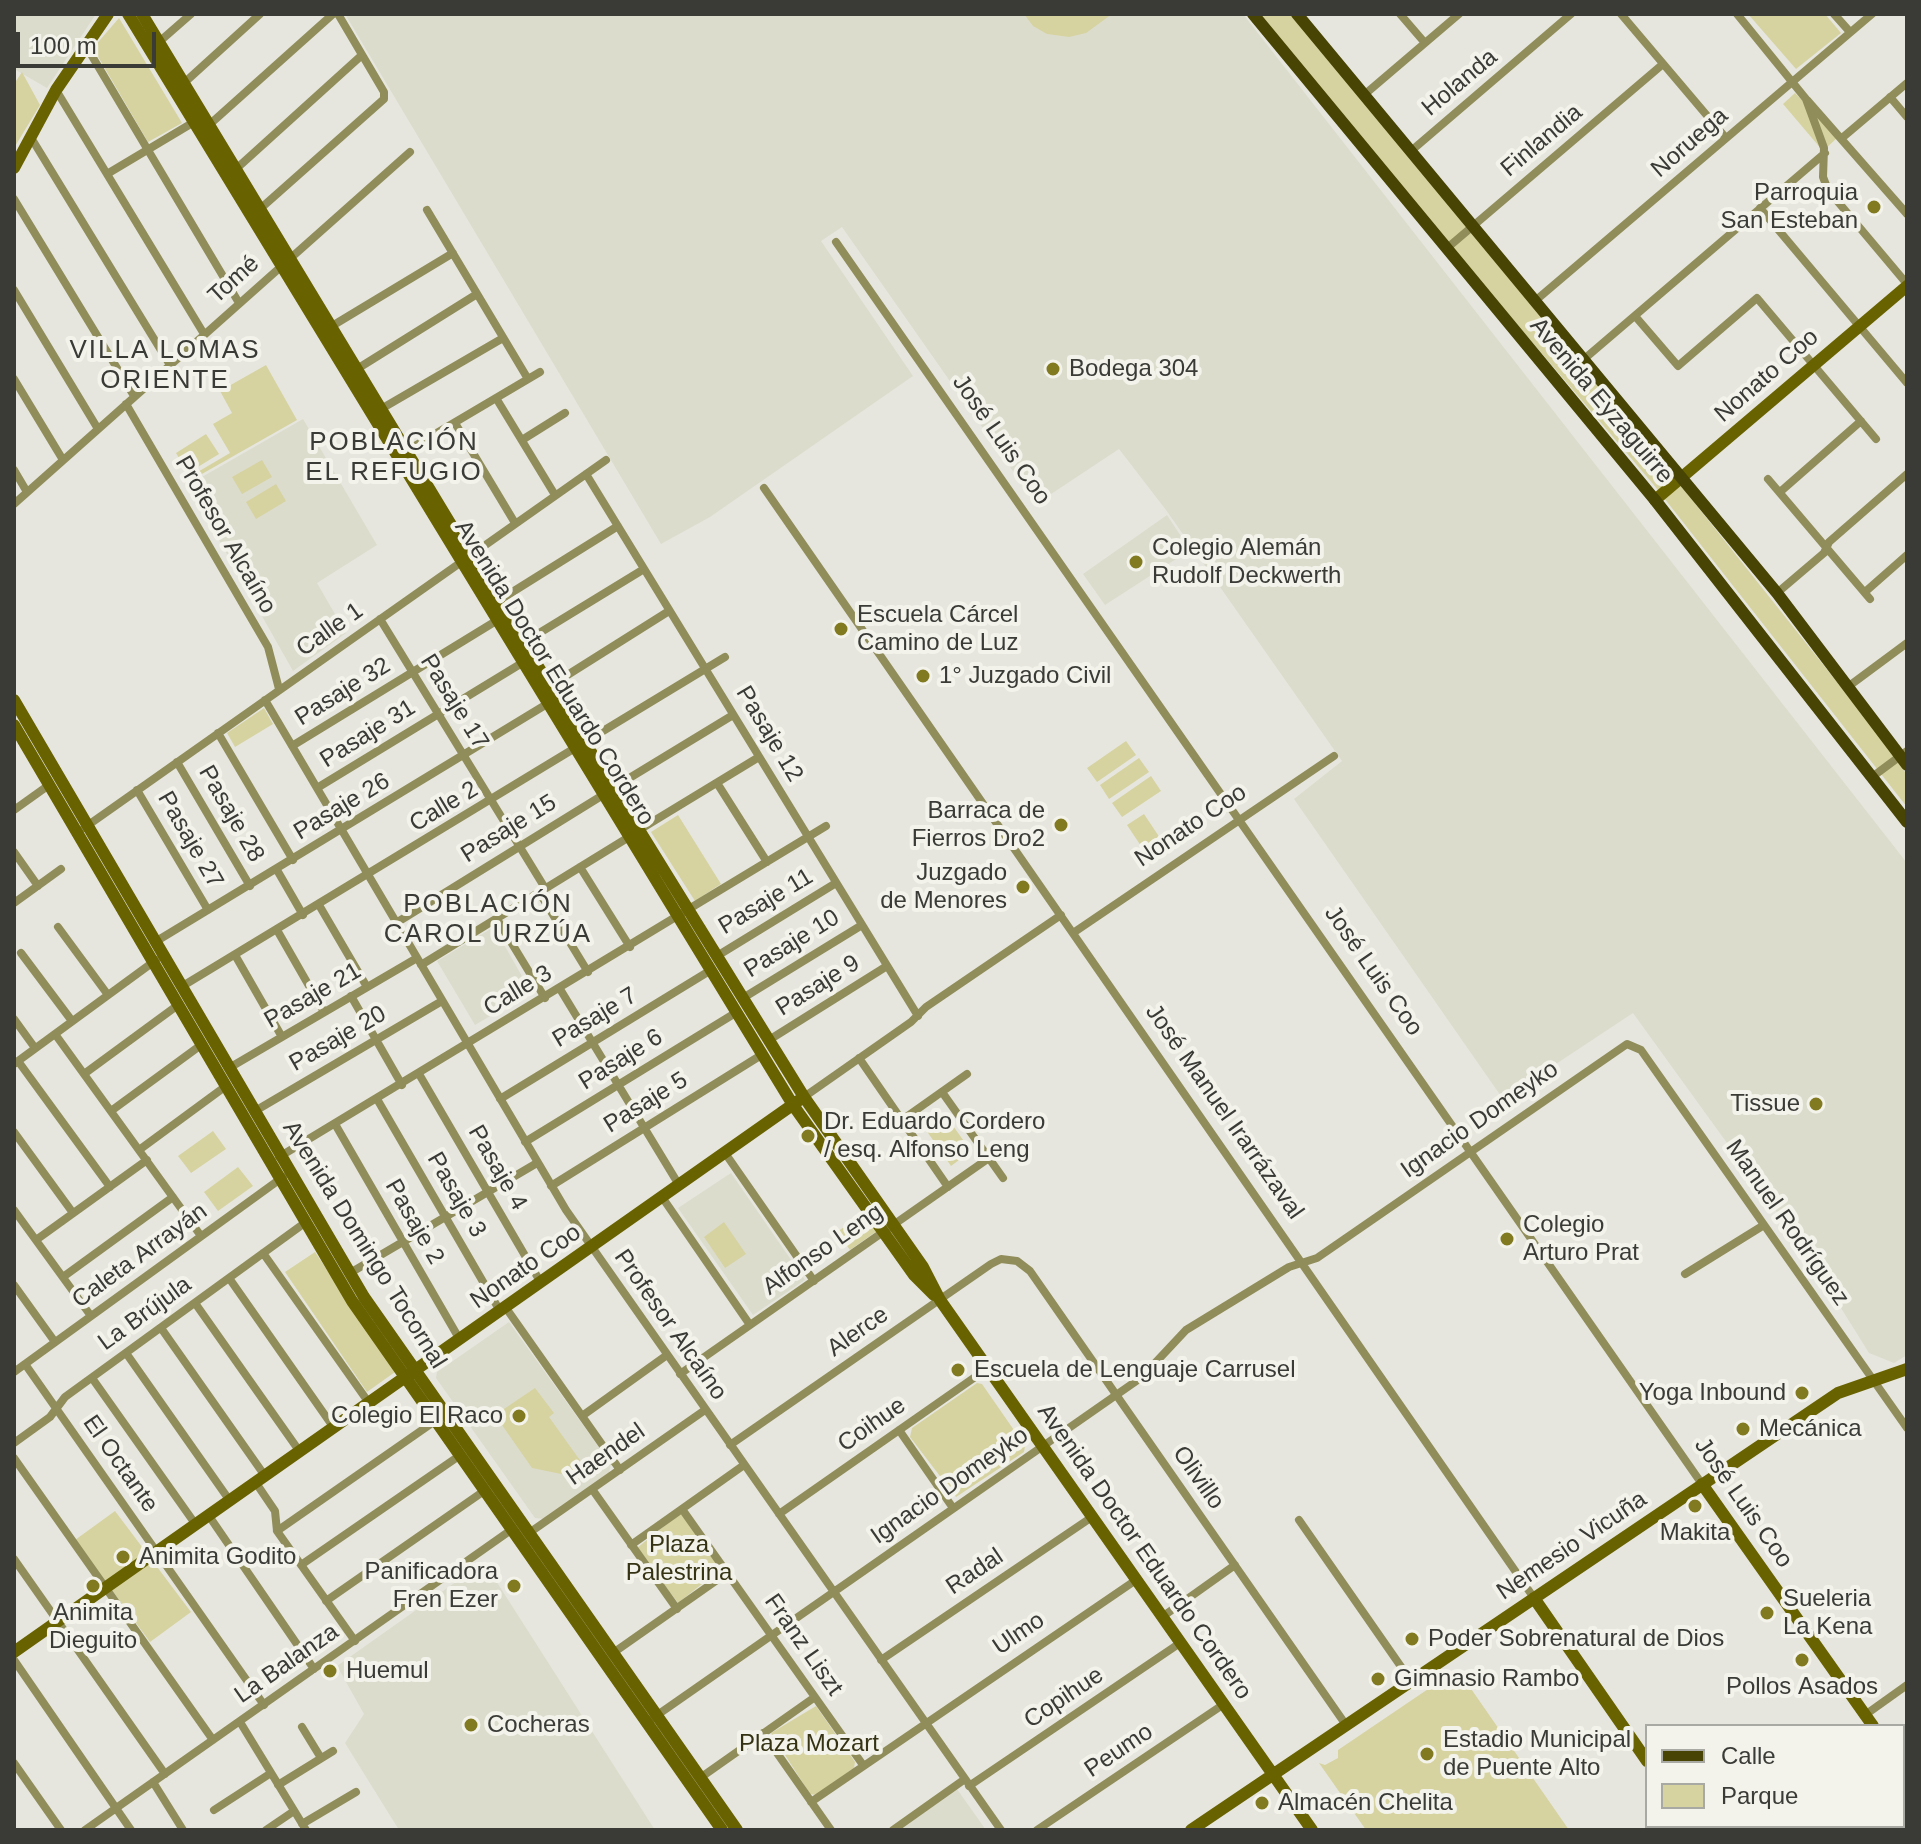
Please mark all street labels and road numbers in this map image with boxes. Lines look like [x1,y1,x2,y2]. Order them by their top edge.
street label: Holanda [1417,43,1503,123]
street label: Finlandia [1495,99,1589,183]
street label: Noruega [1646,102,1734,184]
street label: Tomé [203,250,265,310]
street label: Avenida Eyzaguirre [1523,312,1679,490]
street label: Nonato Coo [1709,323,1825,429]
street label: José Luis Coo [946,369,1056,511]
street label: Profesor Alcaíno [168,451,282,619]
street label: Avenida Doctor Eduardo Cordero [448,515,660,831]
street label: Calle 1 [291,597,369,663]
street label: Pasaje 17 [414,649,494,755]
street label: Pasaje 32 [290,652,396,732]
street label: Pasaje 12 [729,681,809,787]
street label: Pasaje 31 [315,694,421,774]
street label: Pasaje 28 [192,761,270,867]
street label: Pasaje 26 [289,767,395,847]
street label: Calle 2 [405,775,483,839]
street label: Nonato Coo [1130,778,1252,874]
street label: Pasaje 27 [151,787,229,893]
street label: Pasaje 15 [456,789,562,869]
street label: Pasaje 11 [714,863,818,941]
street label: José Luis Coo [1318,900,1428,1042]
street label: Pasaje 10 [739,904,845,984]
street label: Pasaje 9 [771,949,865,1023]
street label: Pasaje 21 [260,957,366,1035]
street label: Calle 3 [479,959,557,1023]
street label: Pasaje 7 [548,982,642,1054]
street label: José Manuel Irarrázaval [1139,999,1309,1225]
street label: Pasaje 20 [285,1000,391,1078]
street label: Pasaje 6 [574,1023,668,1097]
street label: Ignacio Domeyko [1396,1055,1564,1185]
street label: Pasaje 5 [599,1066,693,1140]
street label: Avenida Domingo Tocornal [276,1116,452,1374]
street label: Pasaje 4 [461,1120,533,1216]
street label: Manuel Rodríguez [1719,1134,1855,1312]
street label: Pasaje 3 [420,1147,492,1243]
street label: Pasaje 2 [378,1174,450,1270]
street label: Caleta Arrayán [67,1197,213,1315]
street label: Alfonso Leng [757,1198,889,1302]
street label: Nonato Coo [465,1218,587,1316]
street label: Profesor Alcaíno [607,1244,733,1406]
street label: La Brújula [93,1271,197,1357]
street label: Alerce [822,1301,894,1363]
street label: Coihue [833,1391,911,1459]
street label: Avenida Doctor Eduardo Cordero [1031,1399,1257,1705]
street label: El Octante [76,1410,164,1518]
street label: Haendel [561,1418,651,1492]
street label: Ignacio Domeyko [866,1421,1034,1551]
street label: José Luis Coo [1688,1432,1798,1574]
street label: Olivillo [1166,1441,1230,1515]
street label: Nemesio Vicuña [1492,1485,1652,1607]
street label: Radal [941,1543,1009,1601]
street label: Franz Liszt [758,1589,848,1701]
street label: Ulmo [988,1606,1050,1662]
street label: La Balanza [230,1618,344,1710]
street label: Copihue [1019,1661,1109,1735]
street label: Peumo [1079,1718,1159,1784]

